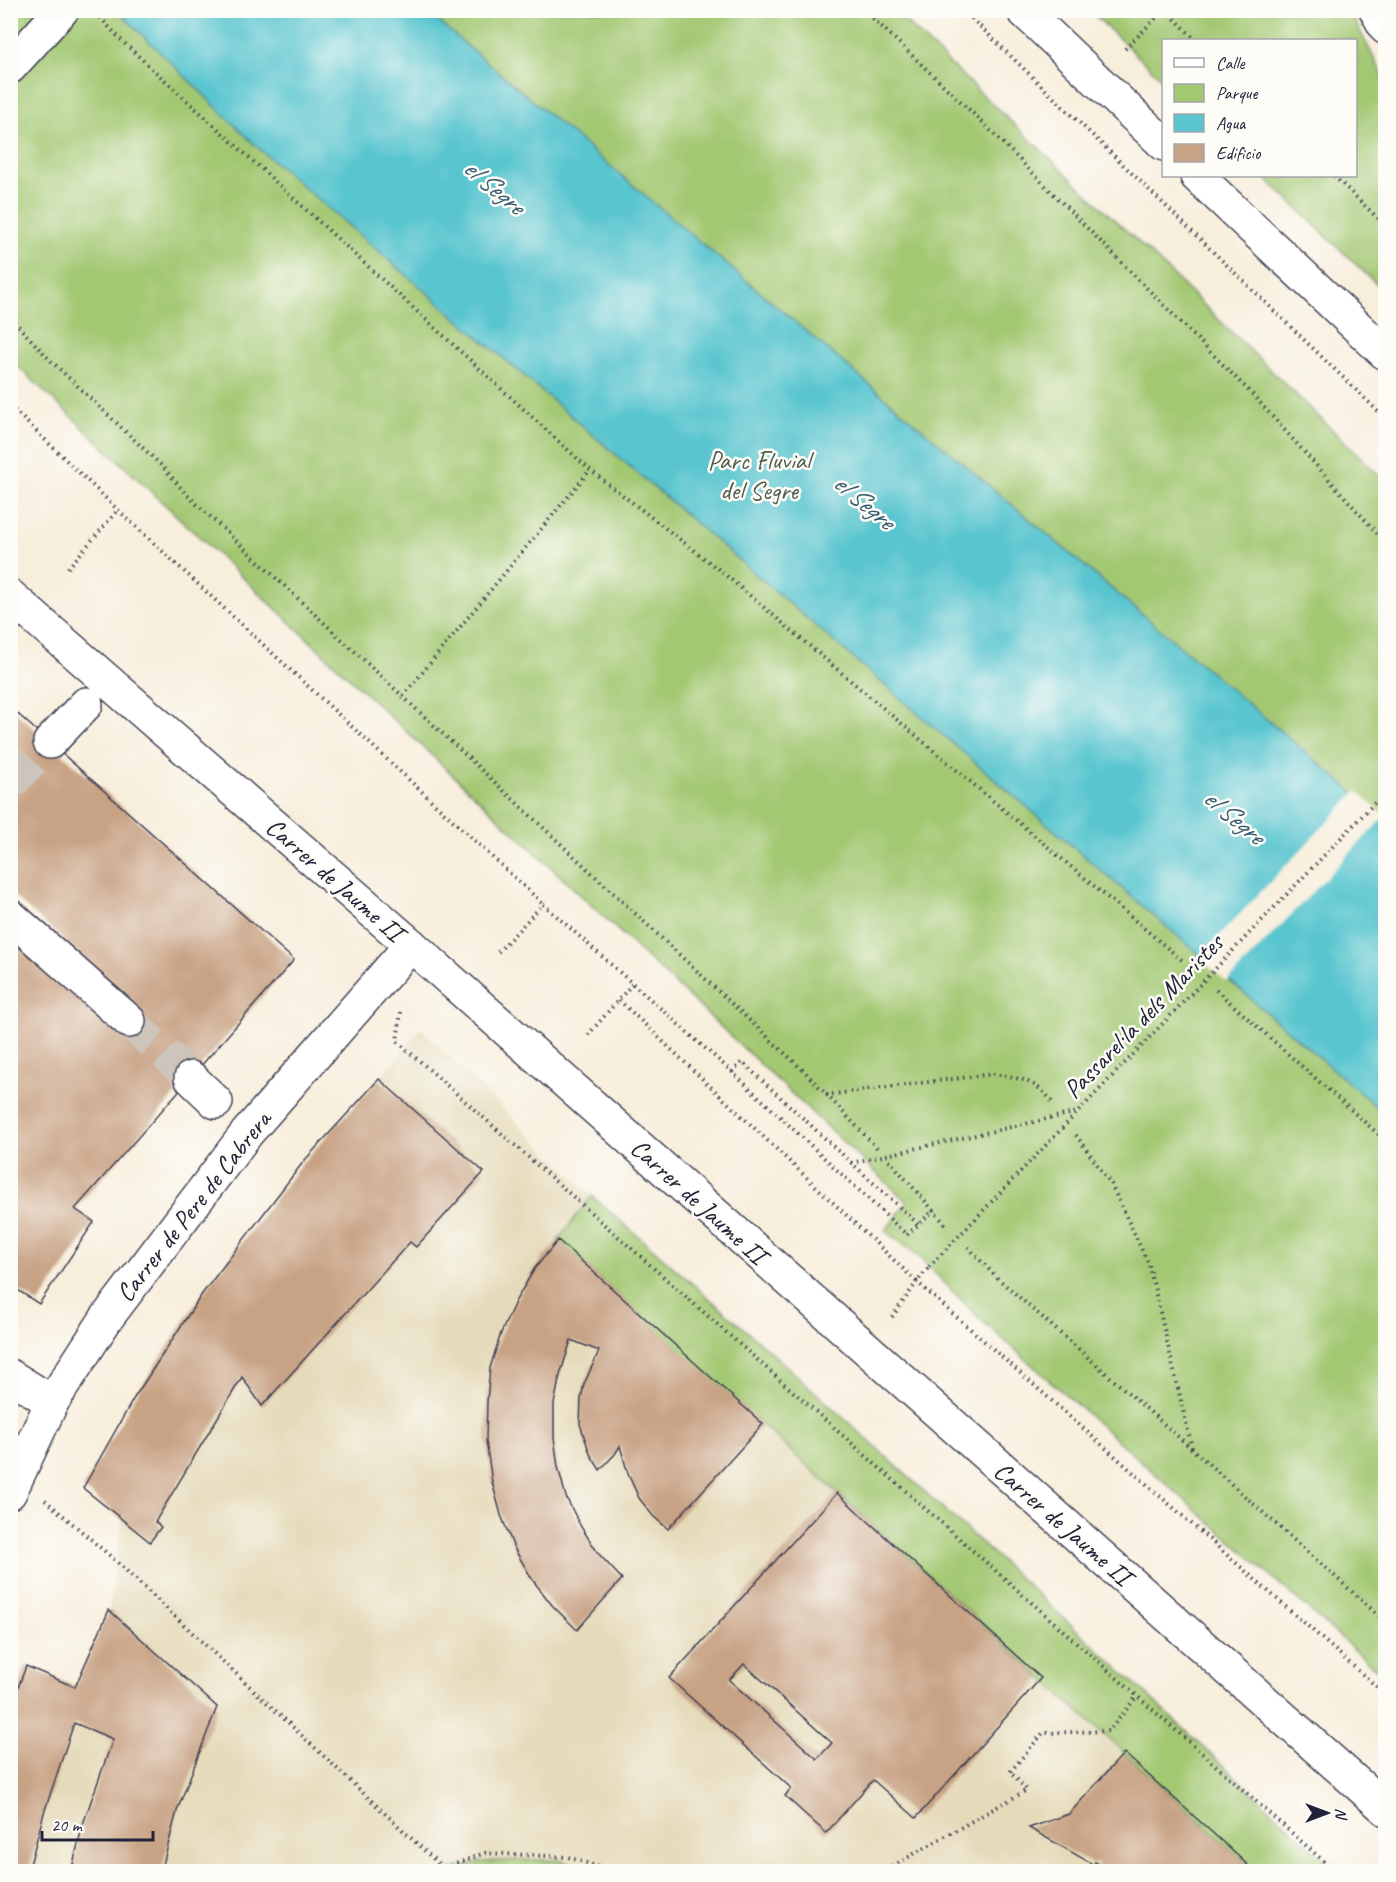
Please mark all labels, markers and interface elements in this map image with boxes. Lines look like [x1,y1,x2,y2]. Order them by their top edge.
legend [1162,39,1357,177]
text: Calle [1216,52,1245,74]
text: Parque [1216,82,1258,104]
text: Agua [1216,112,1247,134]
text: Edificio [1216,142,1262,164]
water label: el Segre [456,150,535,224]
park label: Parc Fluvial del Segre [708,444,815,507]
water label: el Segre [826,465,905,539]
water label: el Segre [1196,780,1275,854]
street label: Carrer de Jaume II [259,810,415,952]
street label: Passarel·la dels Maristes [1056,926,1232,1106]
street label: Carrer de Pere de Cabrera [109,1102,280,1308]
street label: Carrer de Jaume II [624,1132,778,1275]
street label: Carrer de Jaume II [987,1454,1143,1596]
north arrow [1297,1783,1357,1843]
scale bar [42,1804,153,1842]
text: N [1331,1808,1351,1821]
text: 20 m [51,1814,84,1836]

